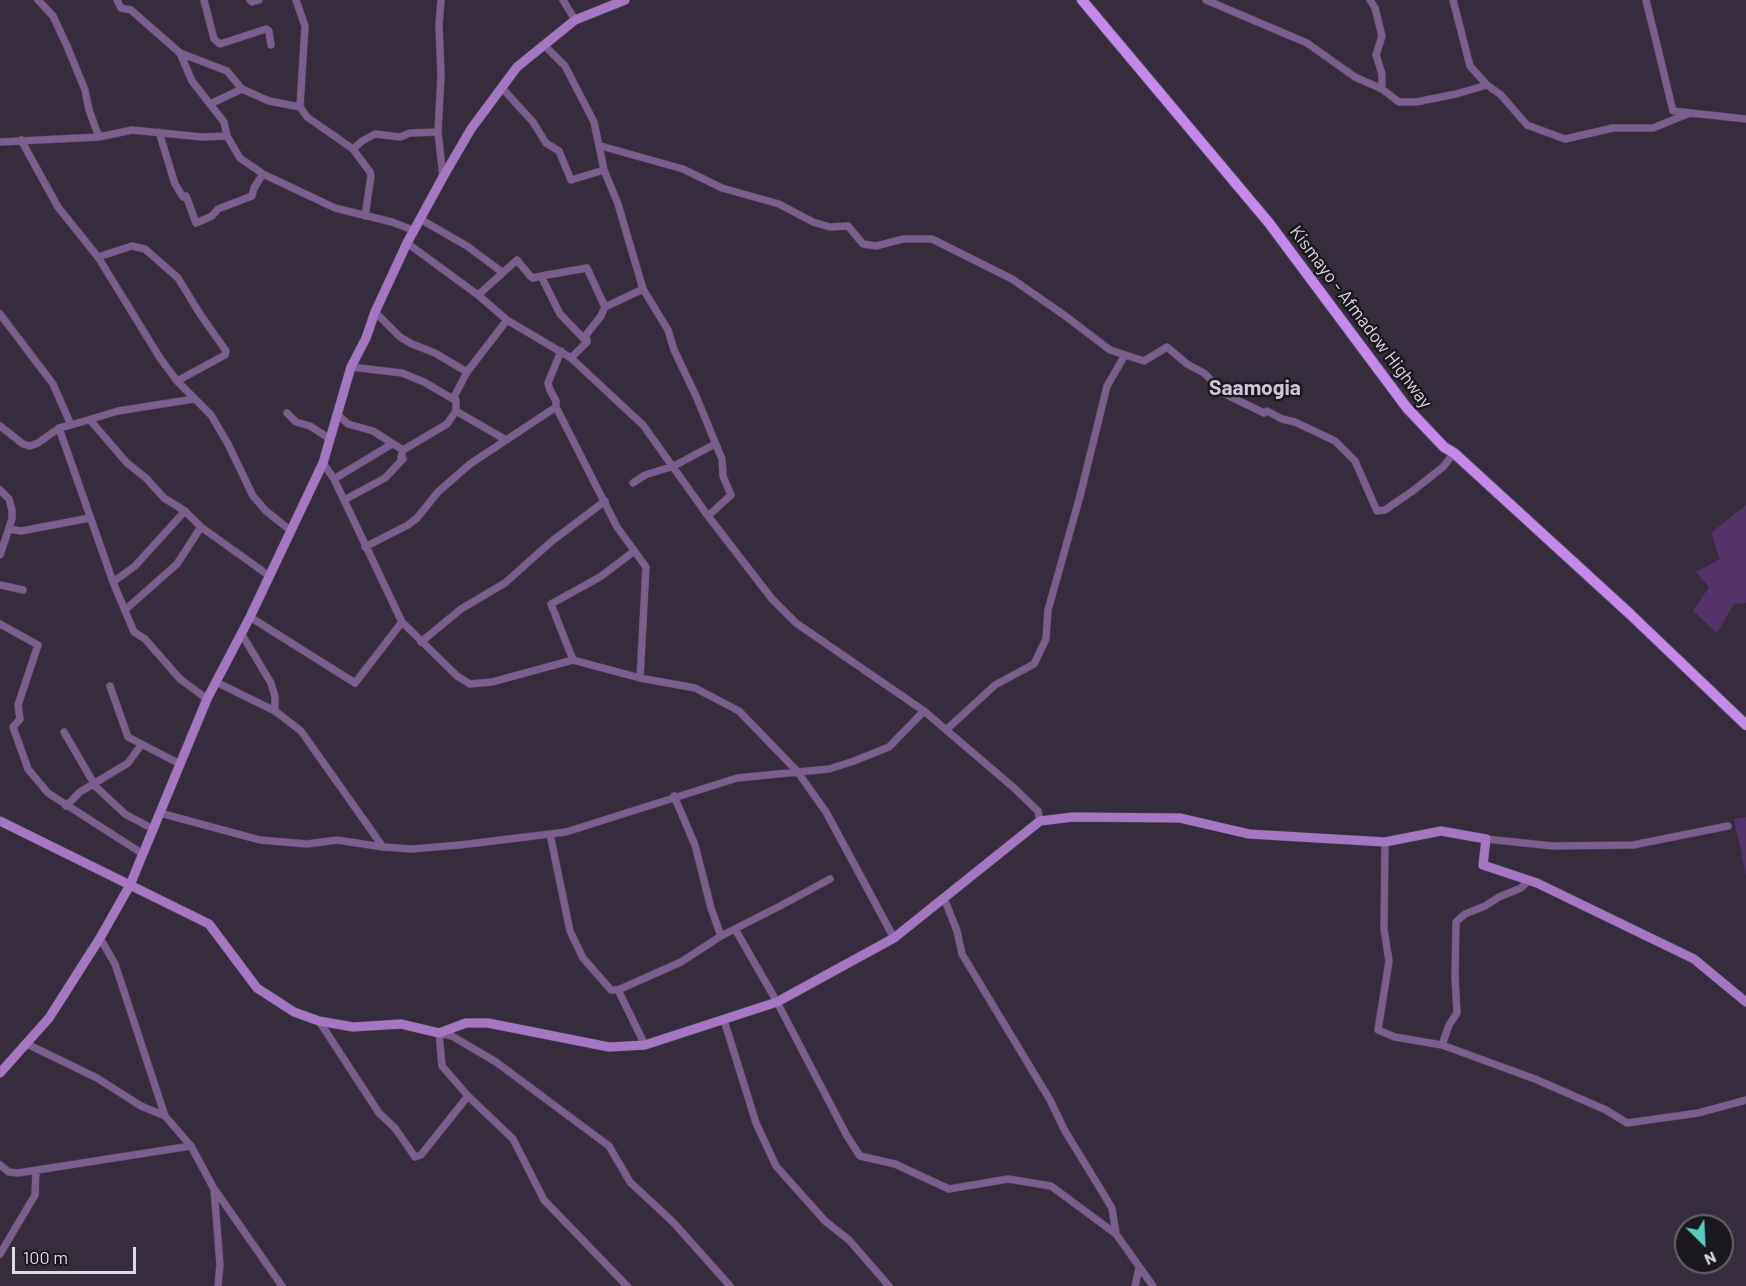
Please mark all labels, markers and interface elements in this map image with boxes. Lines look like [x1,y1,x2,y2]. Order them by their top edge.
street label: Kismayo - Afmadow Highway [1285,221,1437,413]
district label: Saamogia [1209,375,1301,401]
north arrow [1674,1214,1734,1274]
scale bar [15,1235,140,1273]
text: 100 m [23,1246,68,1268]
text: N [1702,1248,1719,1270]

